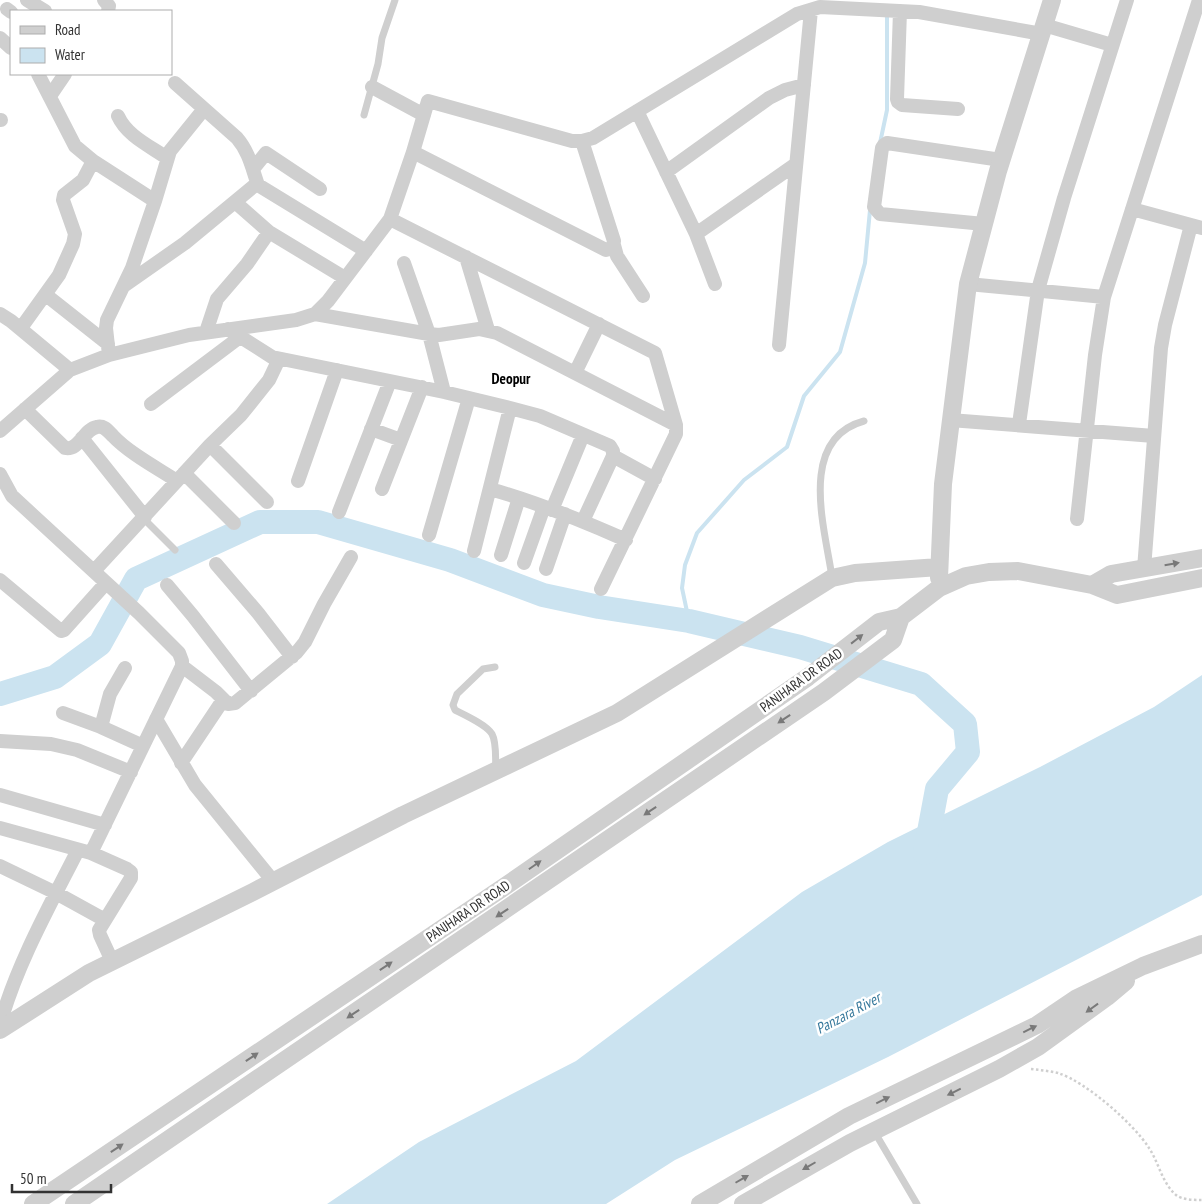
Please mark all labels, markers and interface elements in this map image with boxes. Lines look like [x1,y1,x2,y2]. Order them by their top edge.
legend [10,10,172,75]
text: Road [55,20,81,39]
text: Water [55,45,86,64]
district label: Deopur [492,369,531,388]
one-way arrow [1165,559,1181,567]
one-way arrow [850,633,863,644]
street label: PANJHARA DR ROAD [756,644,846,716]
one-way arrow [777,714,791,724]
one-way arrow [643,806,657,816]
one-way arrow [529,860,542,870]
street label: PANJHARA DR ROAD [423,876,513,946]
one-way arrow [495,908,508,918]
one-way arrow [380,961,393,971]
water label: Panzara River [813,987,885,1038]
one-way arrow [1085,1003,1099,1013]
one-way arrow [346,1009,360,1019]
one-way arrow [1022,1025,1037,1033]
one-way arrow [245,1052,258,1062]
one-way arrow [947,1088,961,1096]
one-way arrow [876,1096,891,1104]
one-way arrow [110,1143,124,1152]
scale bar [12,1162,111,1194]
one-way arrow [802,1162,817,1170]
text: 50 m [20,1169,46,1188]
one-way arrow [735,1175,748,1184]

